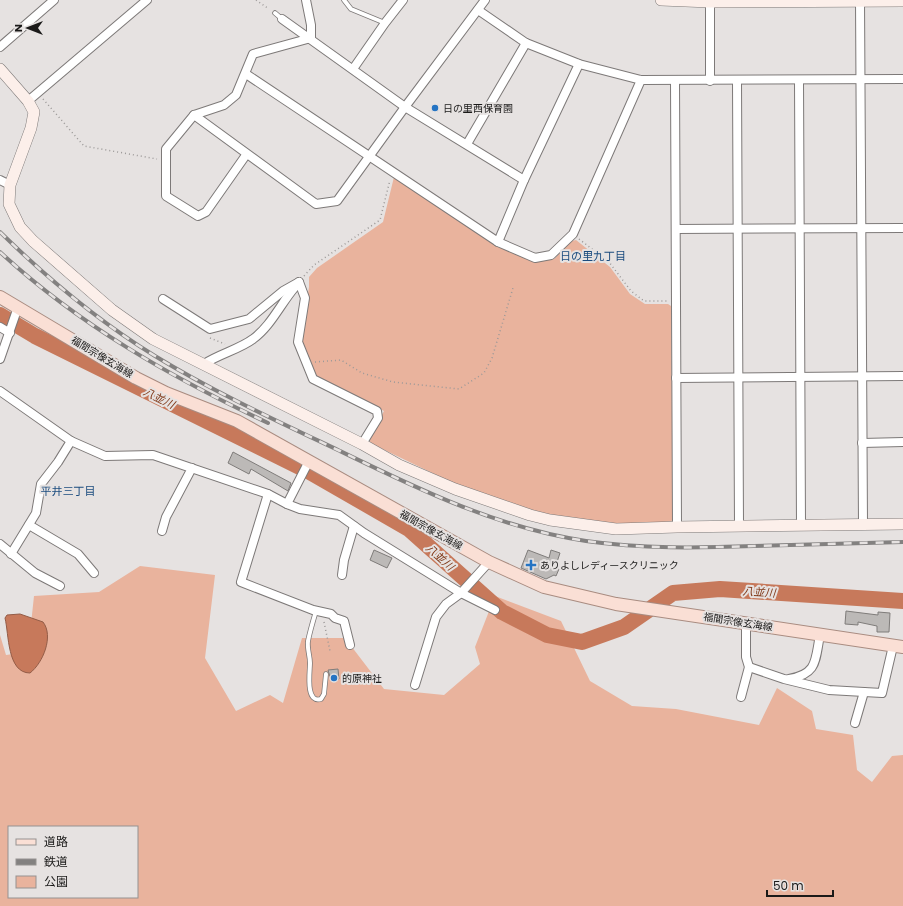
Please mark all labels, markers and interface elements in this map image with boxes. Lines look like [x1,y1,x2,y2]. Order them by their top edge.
north arrow [8,8,48,48]
text: N [10,24,26,32]
place label: 日の里西保育園 [443,101,513,116]
marker: 日の里西保育園 [430,103,440,113]
district label: 日の里九丁目 [560,248,626,264]
street label: 福間宗像玄海線 [68,333,136,381]
water label: 八並川 [141,384,178,413]
district label: 平井三丁目 [41,483,96,499]
street label: 福間宗像玄海線 [397,506,465,554]
water label: 八並川 [422,540,458,575]
place label: ありよしレディースクリニック [540,558,679,573]
marker: ありよしレディースクリニック [525,559,537,571]
water label: 八並川 [742,583,777,601]
street label: 福間宗像玄海線 [702,609,774,635]
place label: 的原神社 [342,671,382,686]
marker: 的原神社 [329,673,339,683]
legend [8,826,138,898]
text: 道路 [44,833,68,850]
text: 鉄道 [44,853,68,870]
scale bar [767,872,833,898]
text: 公園 [44,873,68,890]
text: 50 m [773,877,804,894]

